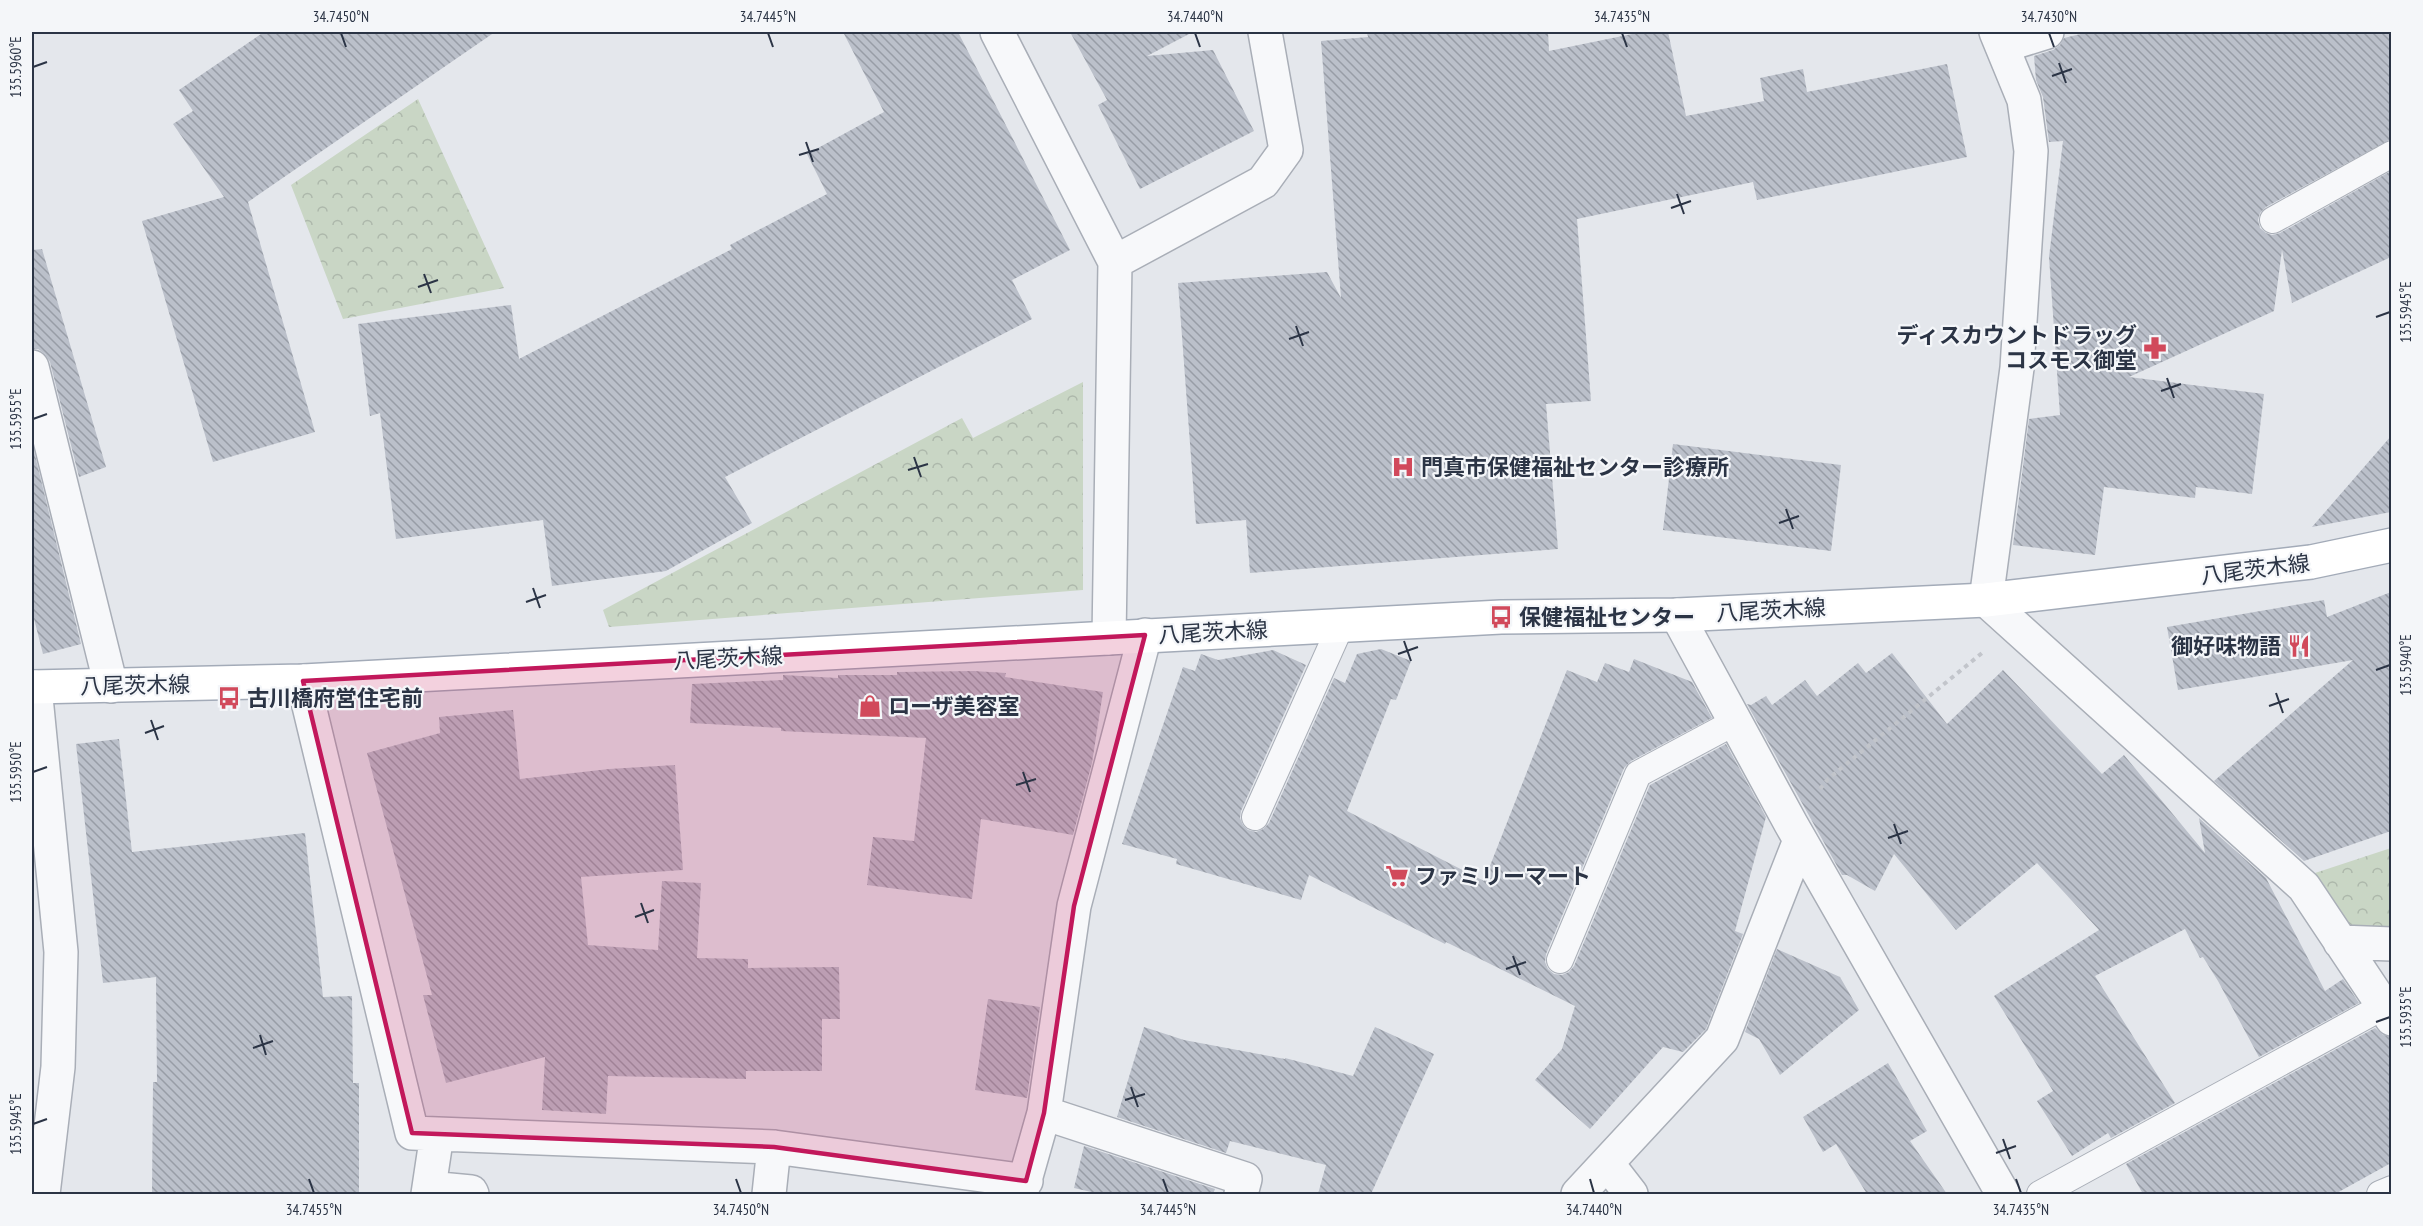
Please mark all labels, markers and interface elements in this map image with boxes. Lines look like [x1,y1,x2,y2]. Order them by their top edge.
text: 34.7450°N [313,7,369,26]
text: 34.7445°N [740,7,796,26]
text: 34.7440°N [1167,7,1223,26]
text: 34.7435°N [1594,7,1650,26]
text: 34.7430°N [2021,7,2077,26]
text: 135.5960°E [6,36,25,98]
text: 135.5945°E [2396,281,2415,343]
place label: ディスカウントドラッグ コスモス御堂 [1897,321,2137,374]
pharmacy icon: ディスカウントドラッグ コスモス御堂 [2142,335,2168,361]
text: 135.5955°E [6,388,25,450]
place label: 門真市保健福祉センター診療所 [1421,453,1729,481]
hospital icon: 門真市保健福祉センター診療所 [1390,454,1416,480]
street label: 八尾茨木線 [2199,548,2311,590]
street label: 八尾茨木線 [1715,593,1827,627]
place label: 保健福祉センター [1519,603,1695,631]
bus stop icon: 保健福祉センター [1488,604,1514,630]
street label: 八尾茨木線 [1157,615,1269,649]
place label: 御好味物語 [2171,632,2281,660]
restaurant icon: 御好味物語 [2286,633,2312,659]
text: 135.5940°E [2396,634,2415,696]
street label: 八尾茨木線 [672,641,784,675]
street label: 八尾茨木線 [80,670,190,700]
place label: 古川橋府営住宅前 [247,684,423,712]
bus stop icon: 古川橋府営住宅前 [216,685,242,711]
place label: ローザ美容室 [888,692,1020,720]
shop icon: ローザ美容室 [857,693,883,719]
text: 135.5950°E [6,741,25,803]
place label: ファミリーマート [1415,862,1591,890]
supermarket icon: ファミリーマート [1384,863,1410,889]
text: 135.5935°E [2396,986,2415,1048]
text: 135.5945°E [6,1093,25,1155]
text: 34.7455°N [286,1200,342,1219]
text: 34.7450°N [713,1200,769,1219]
text: 34.7445°N [1140,1200,1196,1219]
text: 34.7440°N [1566,1200,1622,1219]
text: 34.7435°N [1993,1200,2049,1219]

